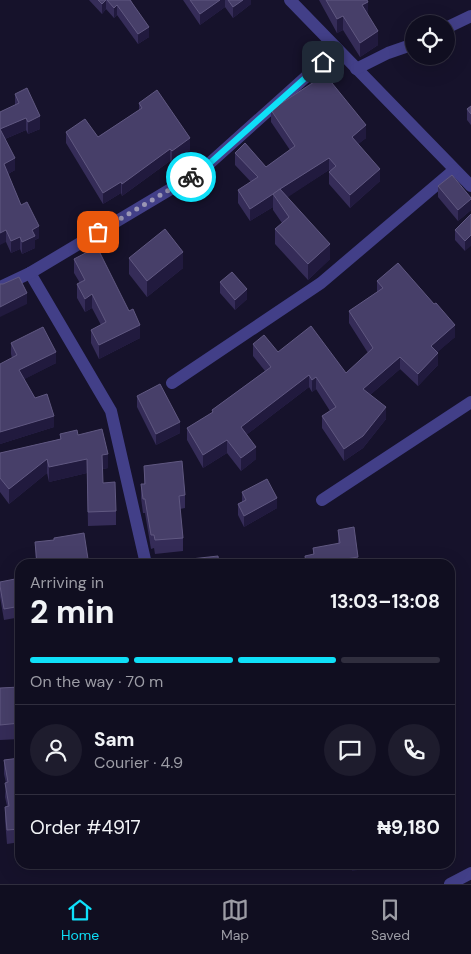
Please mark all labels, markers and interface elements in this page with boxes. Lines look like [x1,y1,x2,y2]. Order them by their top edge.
map controls [405,15,455,65]
button: locate [405,15,455,65]
pin [302,41,344,83]
icon: home [309,48,337,76]
courier [166,152,216,202]
icon: bike [177,163,205,191]
pin [77,211,119,253]
icon: bag [84,218,112,246]
text: Arriving in [30,572,104,593]
text: 13:03–13:08 [330,589,440,614]
text: 2 min [30,591,115,633]
text: On the way · 70 m [30,671,163,692]
button: person [30,724,82,776]
button: chat [324,724,376,776]
button: phone [388,724,440,776]
text: Sam [94,727,135,752]
text: Courier · 4.9 [94,752,183,773]
text: Order #4917 [30,815,141,840]
text: ₦9,180 [377,815,440,840]
tab: Home [61,896,99,944]
tab: Map [221,896,249,944]
tab: Saved [371,896,410,944]

